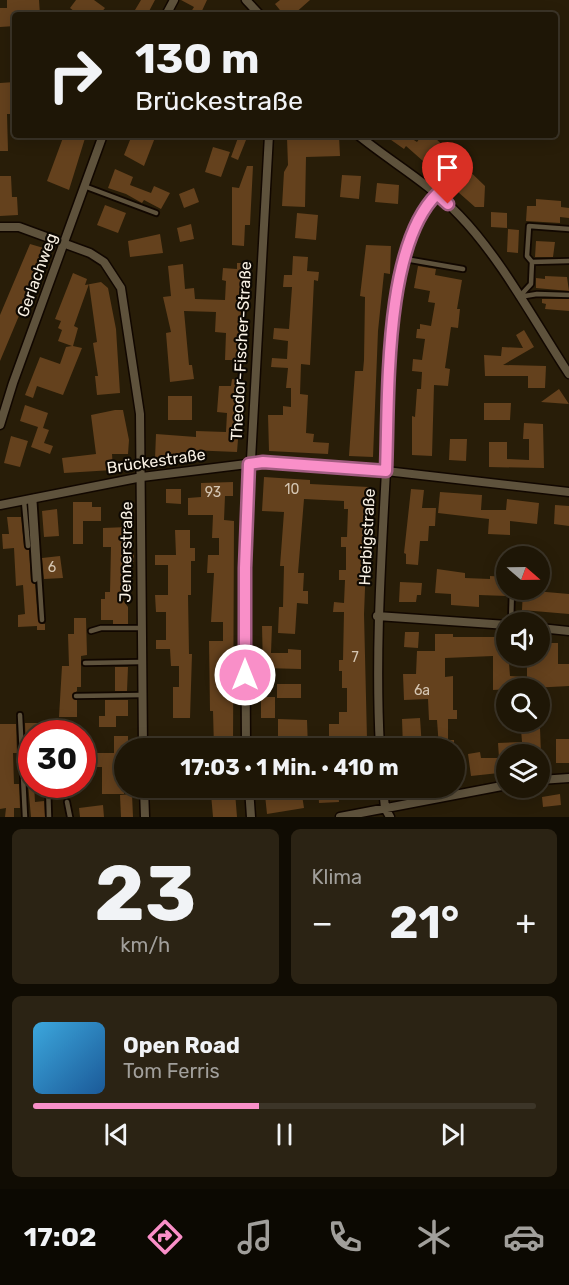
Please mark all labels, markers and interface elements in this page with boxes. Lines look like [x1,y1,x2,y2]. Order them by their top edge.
text: 130 m [135,34,260,84]
icon: right [36,36,114,114]
text: Brückestraße [135,85,303,117]
pin [422,142,473,204]
icon: arrive [431,151,464,184]
street label: Gerlachweg [13,230,61,320]
street label: Theodor-Fischer-Straße [227,261,255,441]
street label: Brückestraße [105,445,207,477]
house number: 10 [285,481,300,498]
house number: 93 [205,484,221,501]
street label: Herbigstraße [355,488,379,586]
street label: Jennerstraße [116,501,136,603]
north arrow [496,546,550,600]
map controls [496,546,550,798]
house number: 6 [48,559,56,576]
button: sound [496,612,550,666]
position arrow [213,643,277,707]
house number: 7 [351,649,359,666]
button: search [496,678,550,732]
house number: 6a [414,682,430,699]
speed limit sign: 30 [18,720,96,798]
button: layers [496,744,550,798]
text: 17:03 · 1 Min. · 410 m [180,754,399,781]
text: 23 [94,847,196,940]
text: Klima [312,865,362,889]
text: 21° [389,896,459,949]
text: − [312,903,333,942]
text: + [515,903,536,942]
text: km/h [120,933,170,957]
text: Open Road [123,1032,240,1059]
text: Tom Ferris [123,1059,220,1083]
icon: previous [100,1118,133,1151]
icon: pause [268,1118,301,1151]
icon: next [436,1118,469,1151]
icon: directions [144,1216,186,1258]
icon: music [234,1216,276,1258]
icon: phone [324,1216,366,1258]
icon: climate [413,1216,455,1258]
icon: car [503,1216,545,1258]
text: 17:02 [24,1221,97,1253]

